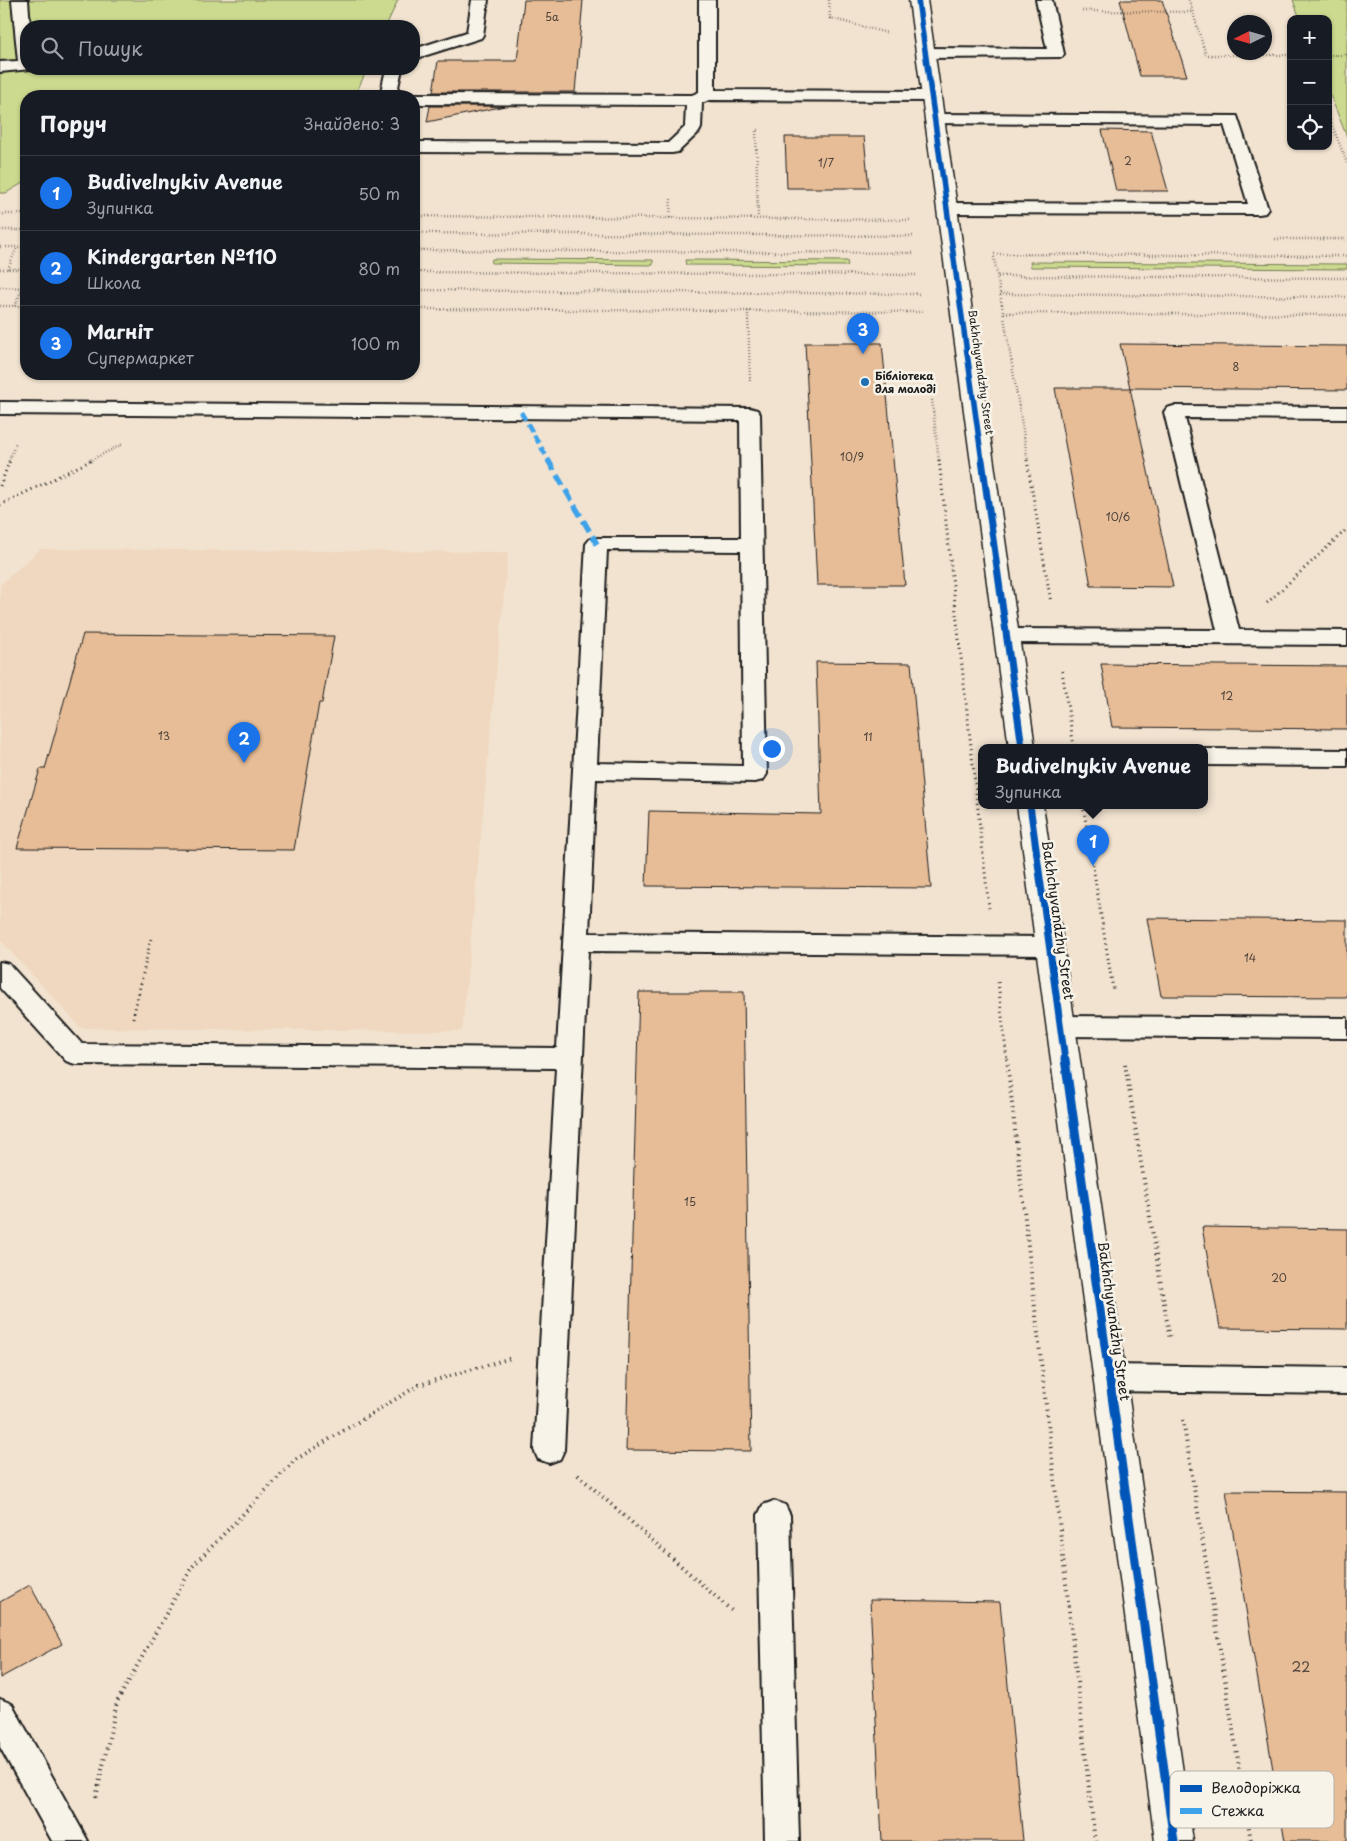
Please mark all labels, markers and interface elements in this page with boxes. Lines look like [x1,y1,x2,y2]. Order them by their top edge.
house number: 5а [545,8,559,25]
north arrow [1227,15,1272,60]
map controls [1287,15,1332,150]
button: + [1287,15,1332,60]
search box [20,20,420,75]
icon: search [38,34,66,62]
text: Пошук [78,34,143,62]
button: − [1287,60,1332,105]
button: locate [1287,105,1332,150]
text: Поруч [40,107,107,139]
text: Знайдено: 3 [304,111,400,135]
house number: 2 [1124,152,1132,169]
house number: 1/7 [818,154,834,171]
text: Budivelnykiv Avenue [87,167,283,195]
text: 1 [52,181,60,205]
text: 50 m [359,181,400,205]
text: Зупинка [87,195,153,219]
text: Kindergarten №110 [87,242,277,270]
text: 2 [50,256,62,280]
text: 80 m [358,256,400,280]
text: Школа [87,270,141,294]
street label: Bakhchyvandzhy Street [964,308,999,436]
pin: 3 [847,313,879,354]
text: Магніт [87,317,153,345]
text: 3 [51,331,61,355]
text: 100 m [351,331,400,355]
text: Супермаркет [87,345,194,369]
house number: 8 [1233,358,1240,375]
place label: Бібліотека для молоді [875,367,936,397]
marker: Бібліотека для молоді [859,376,871,388]
house number: 10/9 [840,448,864,465]
house number: 10/6 [1106,508,1131,525]
house number: 12 [1221,687,1234,704]
pin: 2 [228,722,260,763]
house number: 13 [158,727,170,744]
house number: 11 [863,728,873,745]
your location [759,736,785,762]
popup [978,744,1208,809]
text: Budivelnykiv Avenue [995,751,1191,779]
text: Зупинка [995,779,1061,803]
pin: 1 [1077,825,1109,866]
street label: Bakhchyvandzhy Street [1037,839,1080,1001]
house number: 14 [1244,949,1256,966]
house number: 15 [684,1193,696,1210]
street label: Bakhchyvandzhy Street [1093,1240,1136,1402]
house number: 20 [1271,1269,1287,1286]
house number: 22 [1292,1656,1310,1677]
legend [1170,1771,1334,1828]
text: Велодоріжка [1211,1777,1301,1798]
text: Стежка [1211,1800,1264,1821]

